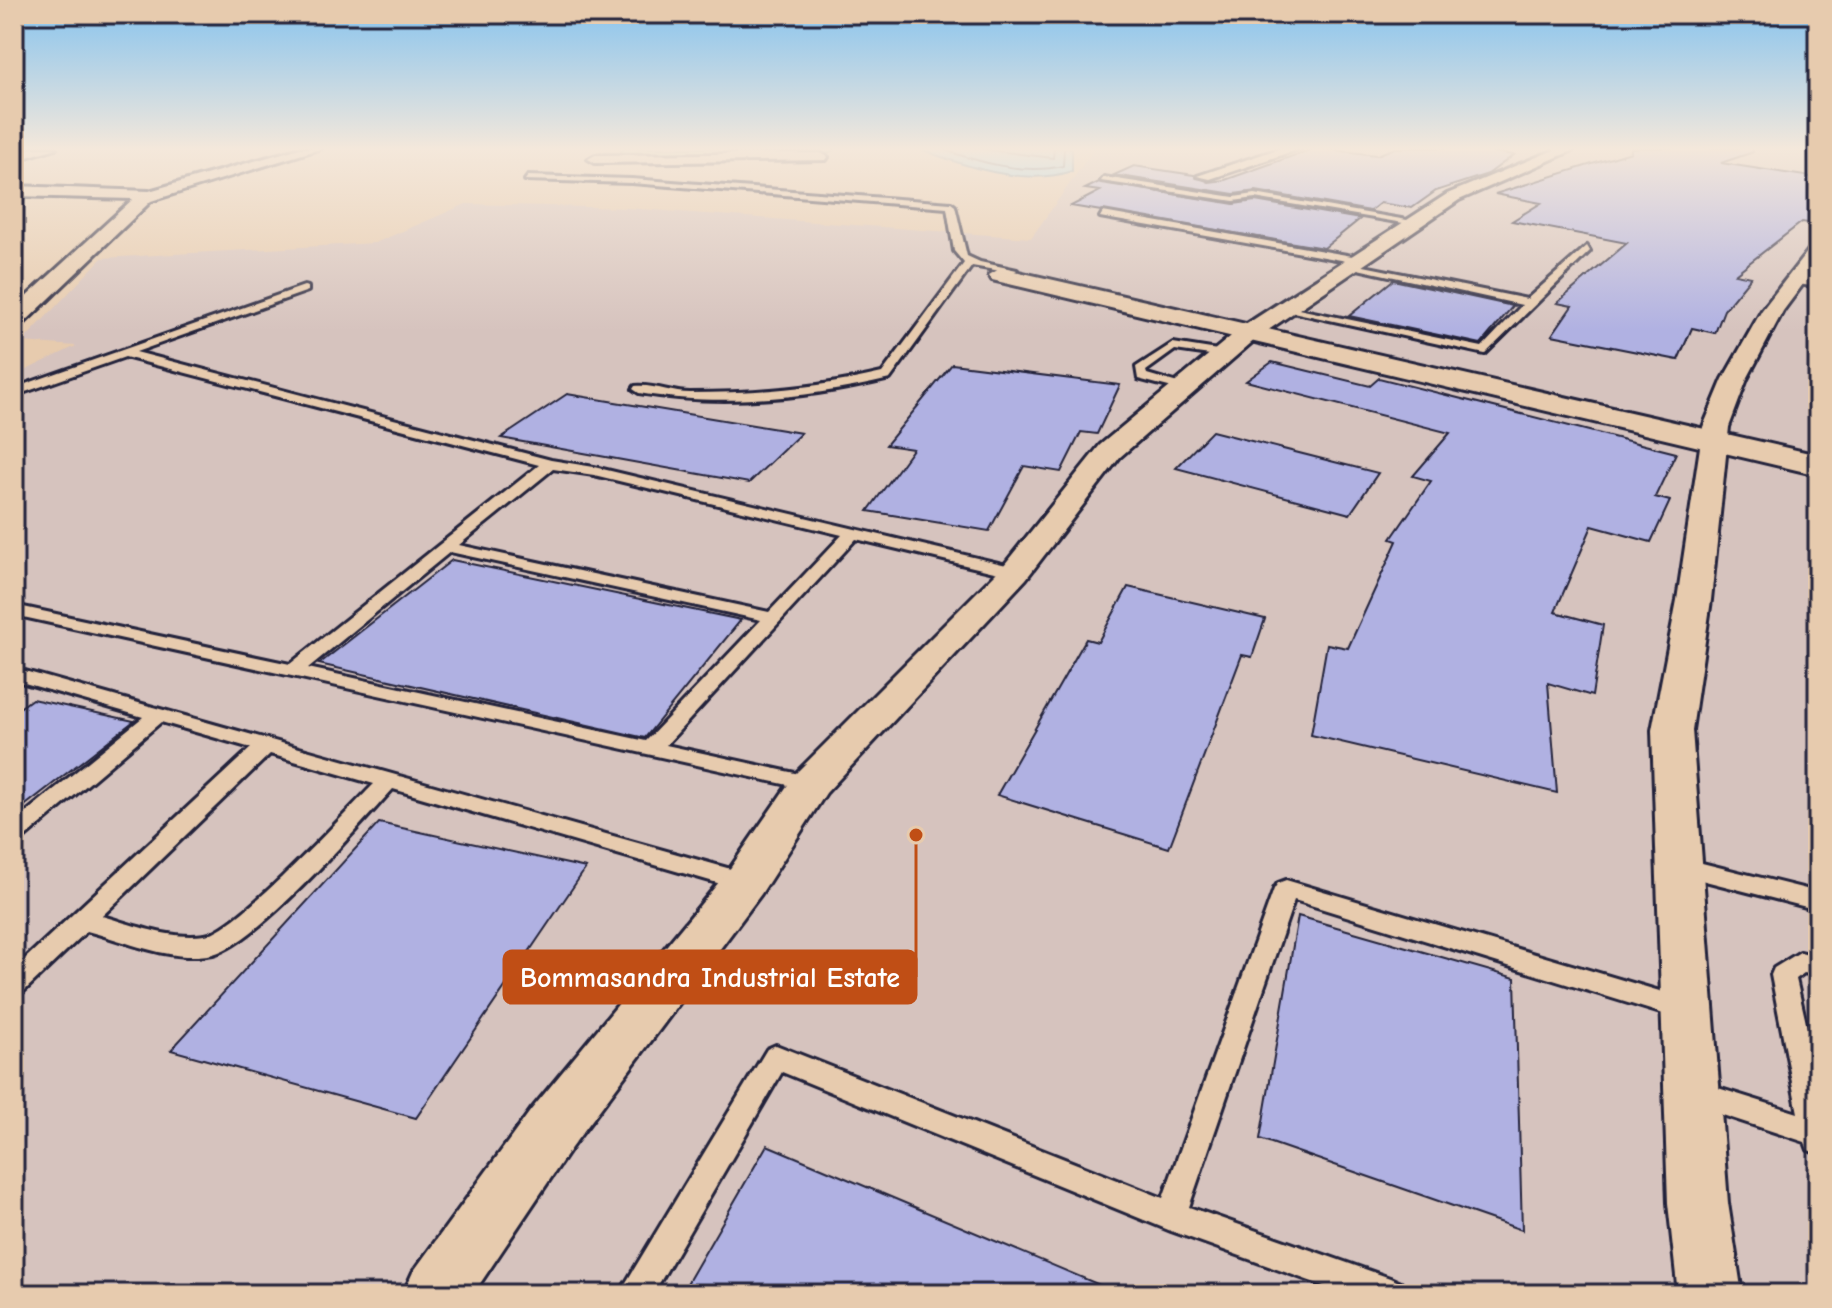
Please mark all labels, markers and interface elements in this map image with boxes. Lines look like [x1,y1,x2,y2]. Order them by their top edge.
callout: Bommasandra Industrial Estate [504,951,916,1003]
text: Bommasandra Industrial Estate [520,962,900,994]

